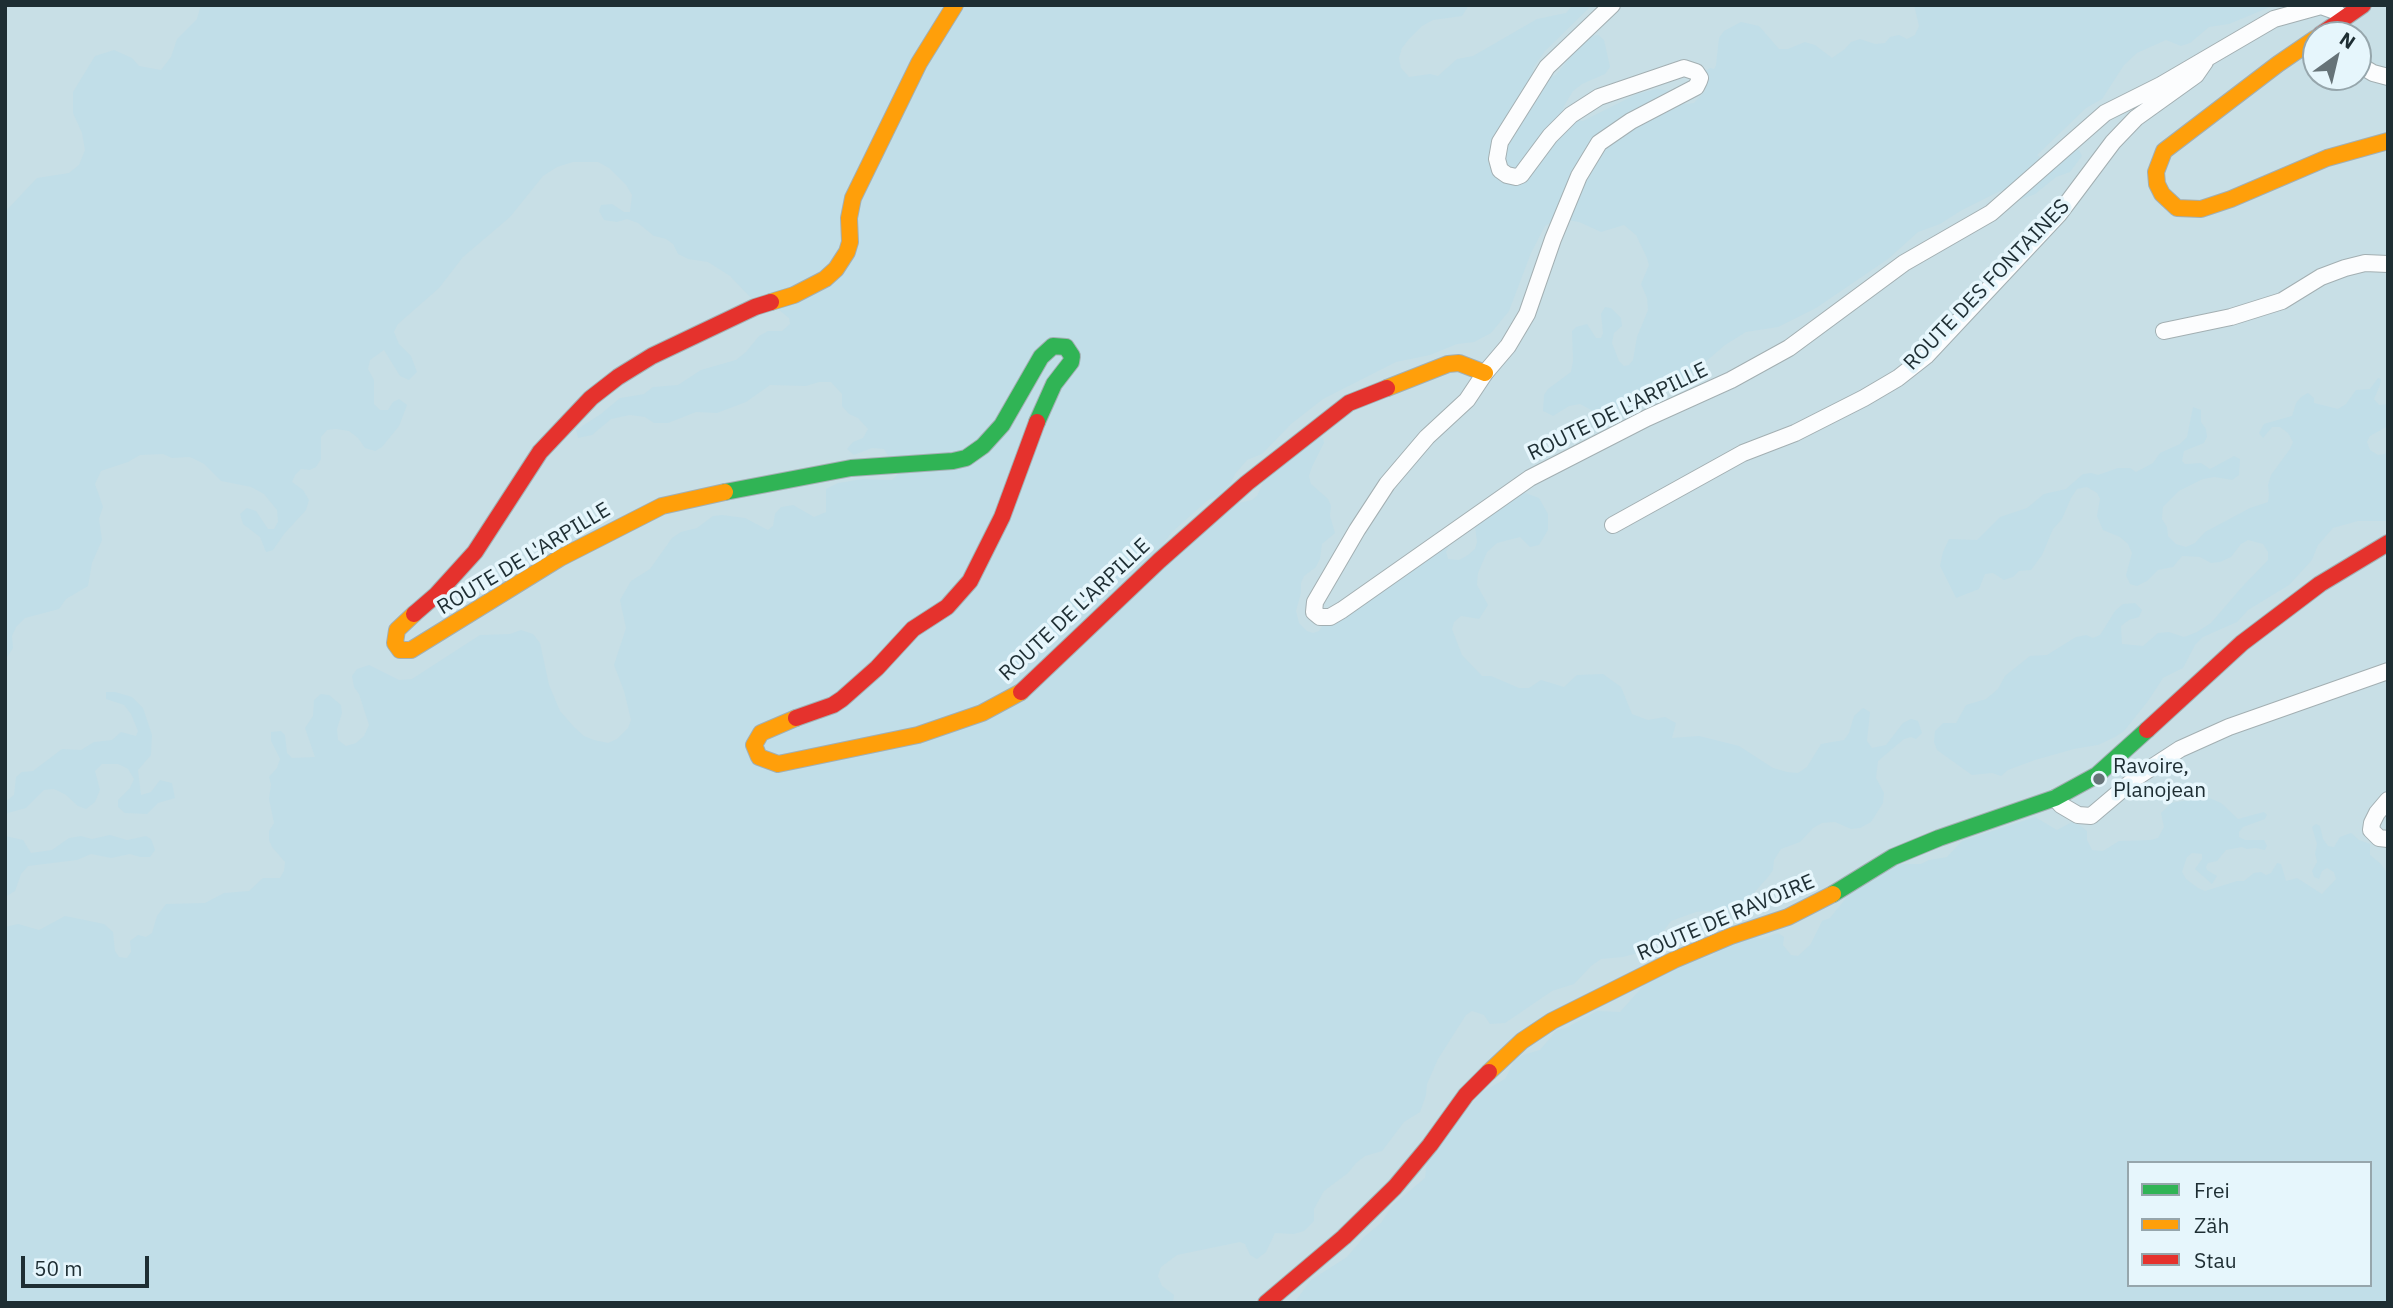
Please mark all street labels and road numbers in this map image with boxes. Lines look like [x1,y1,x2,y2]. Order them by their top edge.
street label: ROUTE DES FONTAINES [1899,194,2075,376]
street label: ROUTE DE L'ARPILLE [1524,357,1712,467]
street label: ROUTE DE L'ARPILLE [433,497,615,621]
street label: ROUTE DE L'ARPILLE [994,534,1156,686]
street label: ROUTE DE RAVOIRE [1633,869,1819,967]

